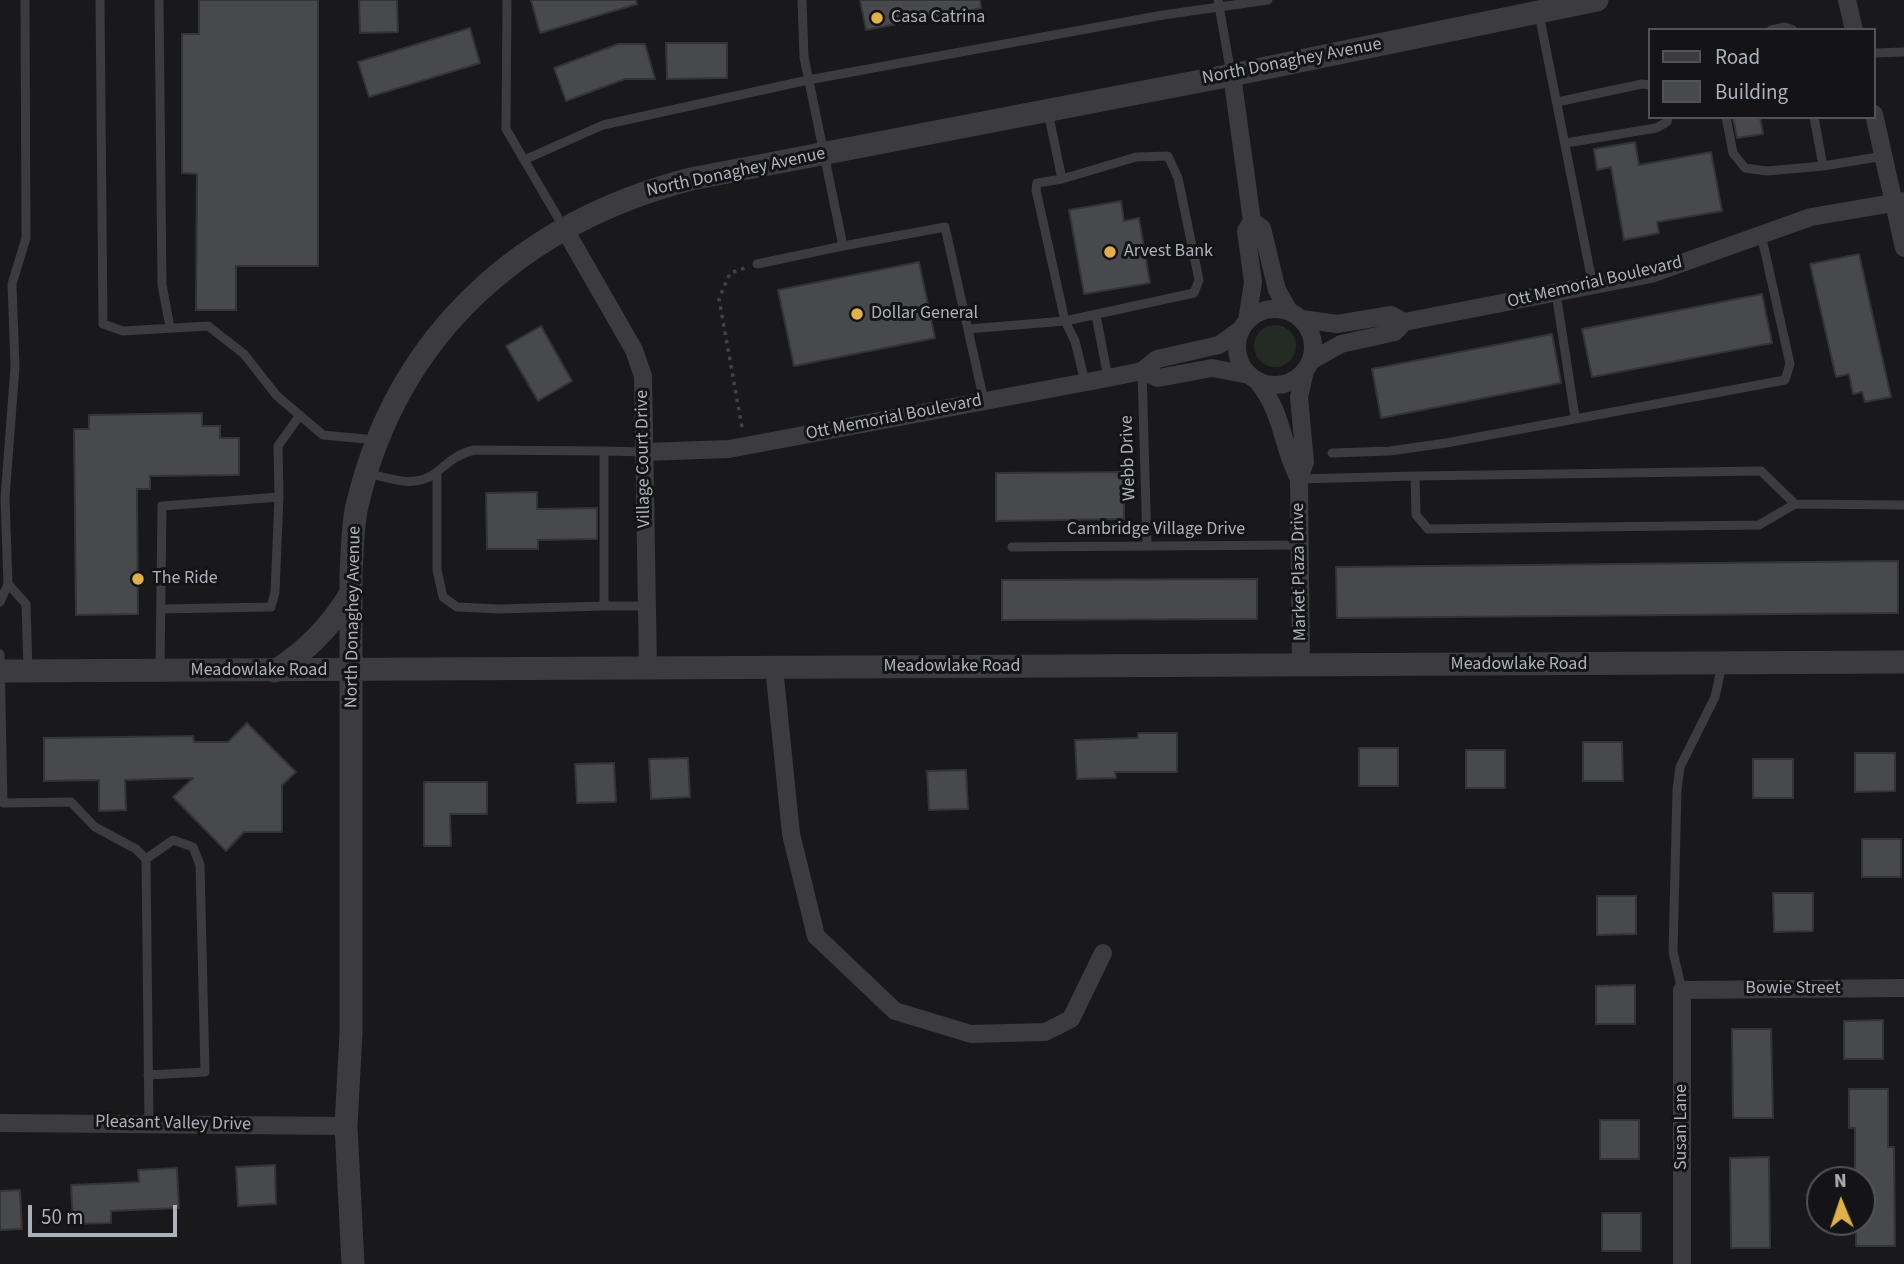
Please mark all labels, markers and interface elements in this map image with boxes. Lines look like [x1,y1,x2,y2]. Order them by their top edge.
place label: Casa Catrina [891,7,985,29]
marker: Casa Catrina [869,10,885,26]
legend [1648,28,1876,119]
street label: North Donaghey Avenue [1200,34,1384,90]
text: Road [1715,42,1760,72]
text: Building [1715,77,1788,107]
street label: North Donaghey Avenue [645,143,827,203]
place label: Arvest Bank [1124,241,1213,263]
marker: Arvest Bank [1102,244,1118,260]
street label: Ott Memorial Boulevard [1505,252,1685,314]
place label: Dollar General [871,303,978,325]
marker: Dollar General [849,306,865,322]
street label: Village Court Drive [632,390,656,528]
street label: Ott Memorial Boulevard [804,390,984,446]
street label: Webb Drive [1117,415,1141,501]
street label: Market Plaza Drive [1288,503,1312,641]
street label: Cambridge Village Drive [1067,519,1245,541]
street label: North Donaghey Avenue [342,526,366,708]
place label: The Ride [152,568,218,590]
marker: The Ride [130,571,146,587]
street label: Meadowlake Road [1451,654,1587,676]
street label: Meadowlake Road [884,656,1020,678]
street label: Meadowlake Road [191,660,327,682]
street label: Bowie Street [1745,978,1841,1000]
street label: Susan Lane [1671,1084,1693,1170]
street label: Pleasant Valley Drive [95,1112,251,1136]
north arrow [1806,1166,1876,1236]
text: N [1834,1168,1847,1195]
scale bar [32,1190,180,1234]
text: 50 m [41,1202,83,1232]

